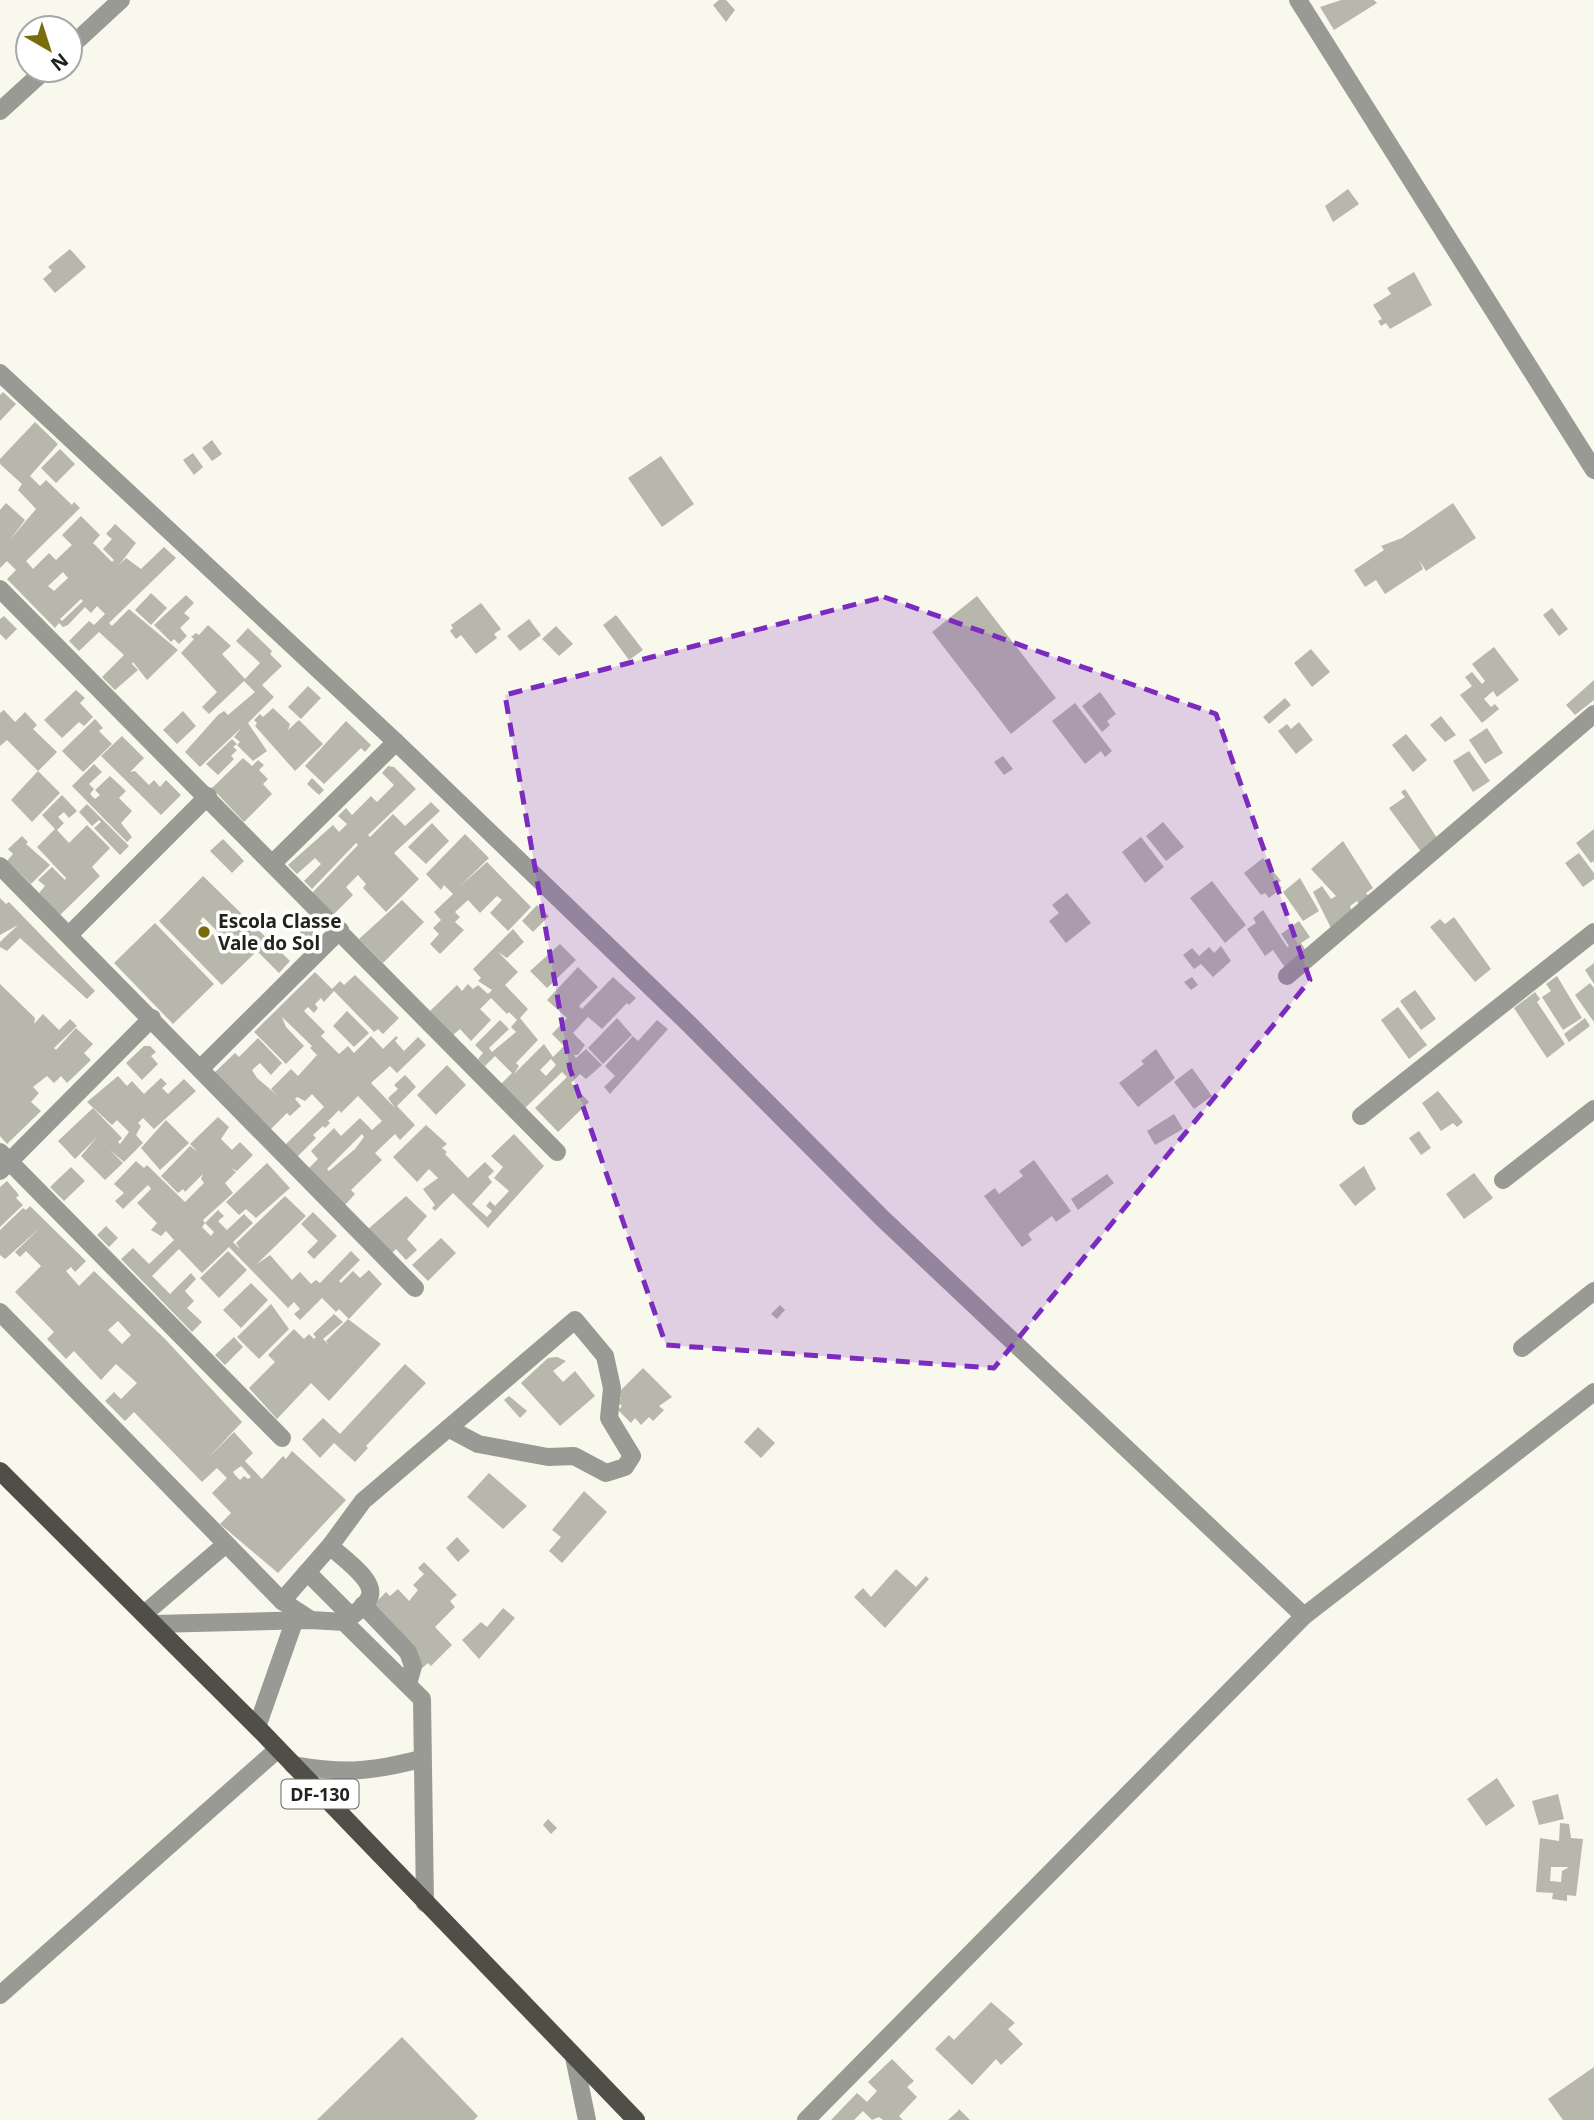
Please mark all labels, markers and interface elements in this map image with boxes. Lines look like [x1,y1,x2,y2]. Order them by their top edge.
north arrow [14,14,84,84]
text: N [46,47,74,77]
place label: Escola Classe Vale do Sol [218,908,342,956]
marker: Escola Classe Vale do Sol [196,924,212,940]
road number: DF-130 [282,1779,358,1808]

